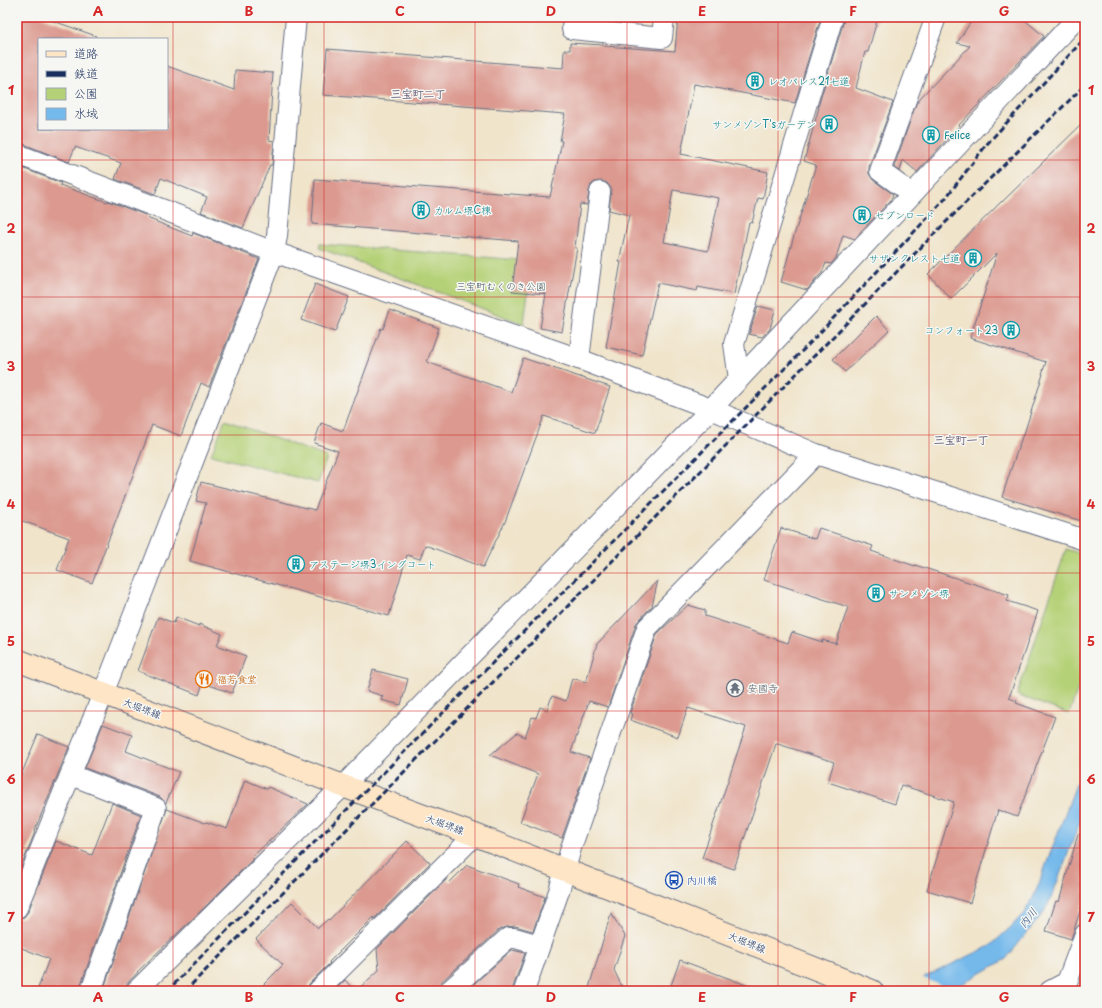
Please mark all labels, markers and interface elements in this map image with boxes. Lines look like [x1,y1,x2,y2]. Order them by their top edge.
text: A [93,1,103,20]
text: B [245,1,254,20]
text: C [395,1,405,20]
text: D [546,1,556,20]
text: E [698,1,706,20]
text: F [849,1,857,20]
text: G [999,1,1009,20]
legend [38,38,168,130]
text: 道路 [74,44,98,62]
text: 鉄道 [74,64,98,82]
building icon: レオパレス21七道 [745,71,765,91]
place label: レオパレス21七道 [768,73,850,88]
text: 1 [8,80,14,99]
text: 1 [1088,80,1094,99]
text: 公園 [74,84,98,102]
district label: 三宝町二丁 [391,85,446,102]
text: 水域 [74,104,98,122]
building icon: サンメゾンT'sガーデン [819,114,839,134]
place label: サンメゾンT'sガーデン [712,116,816,131]
building icon: Felice [921,125,941,145]
place label: Felice [944,127,970,142]
building icon: カルム堺C棟 [411,200,431,220]
place label: カルム堺C棟 [434,202,491,217]
building icon: セブンロード [852,205,872,225]
place label: セブンロード [875,207,935,222]
text: 2 [6,218,16,237]
text: 2 [1086,218,1096,237]
building icon: サザンクレスト七道 [963,248,983,268]
place label: サザンクレスト七道 [869,250,960,265]
park label: 三宝町むくのき公園 [456,278,546,293]
building icon: コンフォート23 [1001,320,1021,340]
place label: コンフォート23 [924,322,998,337]
text: 3 [7,356,16,375]
text: 3 [1087,356,1096,375]
district label: 三宝町一丁 [934,431,989,448]
text: 4 [7,494,16,513]
text: 4 [1087,494,1096,513]
building icon: アステージ堺3イングコート [286,554,306,574]
place label: アステージ堺3イングコート [309,556,436,571]
building icon: サンメゾン堺 [866,583,886,603]
place label: サンメゾン堺 [889,585,949,600]
text: 5 [7,631,15,650]
text: 5 [1087,631,1095,650]
restaurant icon: 福芳食堂 [194,669,214,689]
place label: 福芳食堂 [217,671,257,686]
temple icon: 安國寺 [725,678,745,698]
place label: 安國寺 [748,680,778,695]
street label: 大堀堺線 [121,693,164,722]
text: 6 [6,769,16,788]
text: 6 [1086,769,1096,788]
street label: 大堀堺線 [424,810,467,837]
bus stop icon: 内川橋 [664,870,684,890]
place label: 内川橋 [687,872,717,887]
water label: 内川 [1014,904,1041,932]
text: 7 [7,907,15,926]
text: 7 [1087,907,1095,926]
street label: 大堀堺線 [726,927,769,956]
text: A [93,987,103,1006]
text: B [245,987,254,1006]
text: C [395,987,405,1006]
text: D [546,987,556,1006]
text: E [698,987,706,1006]
text: F [849,987,857,1006]
text: G [999,987,1009,1006]

